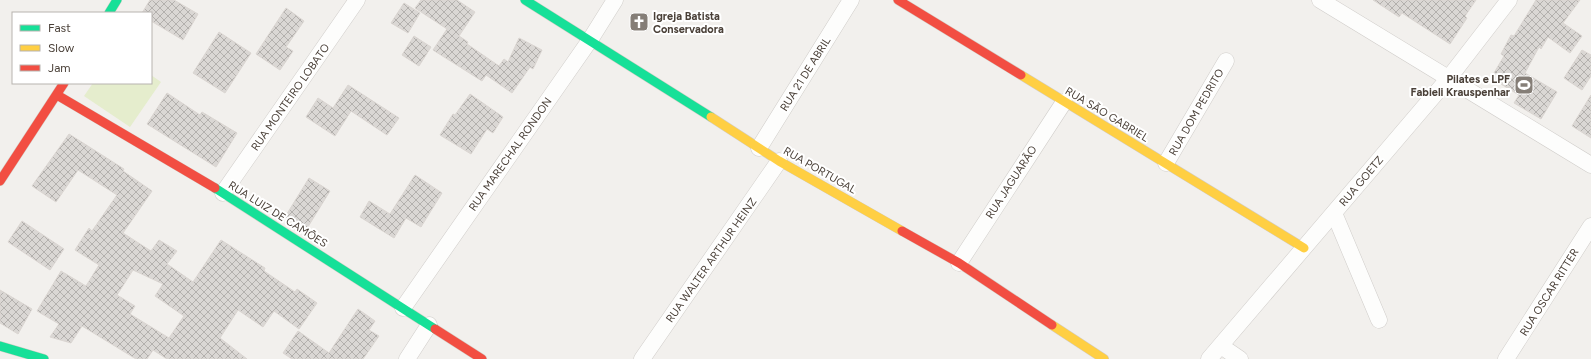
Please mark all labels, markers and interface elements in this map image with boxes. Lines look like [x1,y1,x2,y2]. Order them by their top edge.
place label: Igreja Batista Conservadora [653,10,724,36]
church icon: Igreja Batista Conservadora [628,11,650,33]
legend [12,12,152,84]
text: Fast [48,21,71,35]
street label: RUA 21 DE ABRIL [777,35,834,114]
text: Slow [48,41,75,55]
street label: RUA MONTEIRO LOBATO [248,41,333,153]
text: Jam [48,61,71,75]
street label: RUA DOM PEDRITO [1166,66,1227,158]
place label: Pilates e LPF Fabieli Krauspenhar [1410,73,1511,99]
sports icon: Pilates e LPF Fabieli Krauspenhar [1513,74,1535,96]
street label: RUA SÃO GABRIEL [1063,84,1151,145]
street label: RUA MARECHAL RONDON [466,95,555,214]
street label: RUA JAGUARÃO [982,143,1040,221]
street label: RUA PORTUGAL [781,144,859,197]
street label: RUA GOETZ [1337,154,1386,209]
street label: RUA LUIZ DE CAMÕES [226,178,330,250]
street label: RUA WALTER ARTHUR HEINZ [663,196,759,325]
street label: RUA OSCAR RITTER [1517,246,1582,338]

